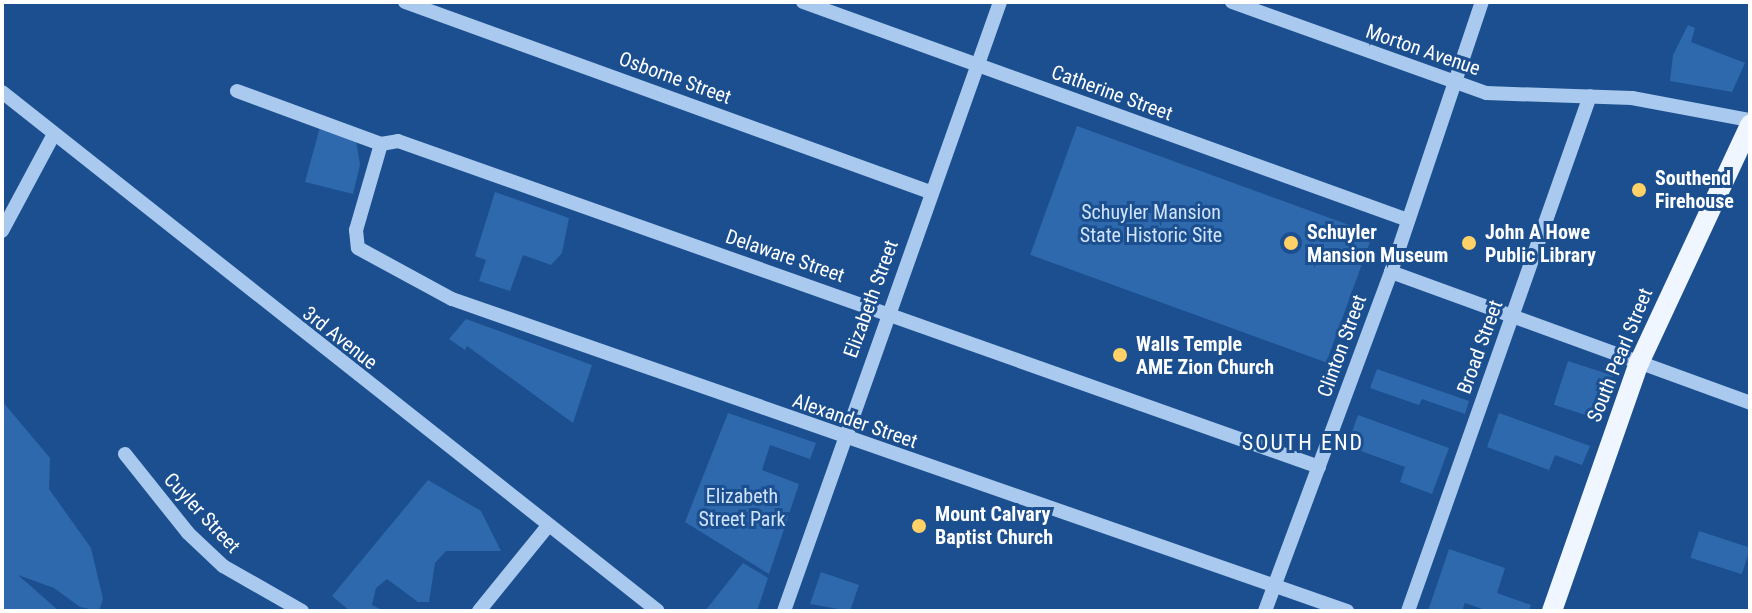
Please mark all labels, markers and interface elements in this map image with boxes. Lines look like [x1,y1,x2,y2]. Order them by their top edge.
street label: Morton Avenue [1363,19,1483,81]
street label: Osborne Street [616,47,734,109]
street label: Catherine Street [1048,60,1176,126]
place label: Southend Firehouse [1655,166,1734,213]
marker: Southend Firehouse [1630,181,1648,199]
park label: Schuyler Mansion State Historic Site [1080,201,1222,248]
place label: Schuyler Mansion Museum [1307,220,1448,267]
place label: John A Howe Public Library [1485,220,1596,267]
street label: Delaware Street [722,224,848,288]
marker: Schuyler Mansion Museum [1282,234,1300,252]
marker: John A Howe Public Library [1460,234,1478,252]
street label: Elizabeth Street [839,237,903,361]
street label: South Pearl Street [1582,285,1658,425]
street label: Clinton Street [1312,292,1372,400]
street label: Broad Street [1452,297,1508,397]
street label: 3rd Avenue [298,301,382,375]
place label: Walls Temple AME Zion Church [1136,332,1274,379]
marker: Walls Temple AME Zion Church [1111,346,1129,364]
street label: Alexander Street [789,388,921,454]
district label: SOUTH END [1242,430,1364,456]
street label: Cuyler Street [159,468,245,558]
park label: Elizabeth Street Park [698,484,786,531]
place label: Mount Calvary Baptist Church [935,502,1053,549]
marker: Mount Calvary Baptist Church [910,517,928,535]

